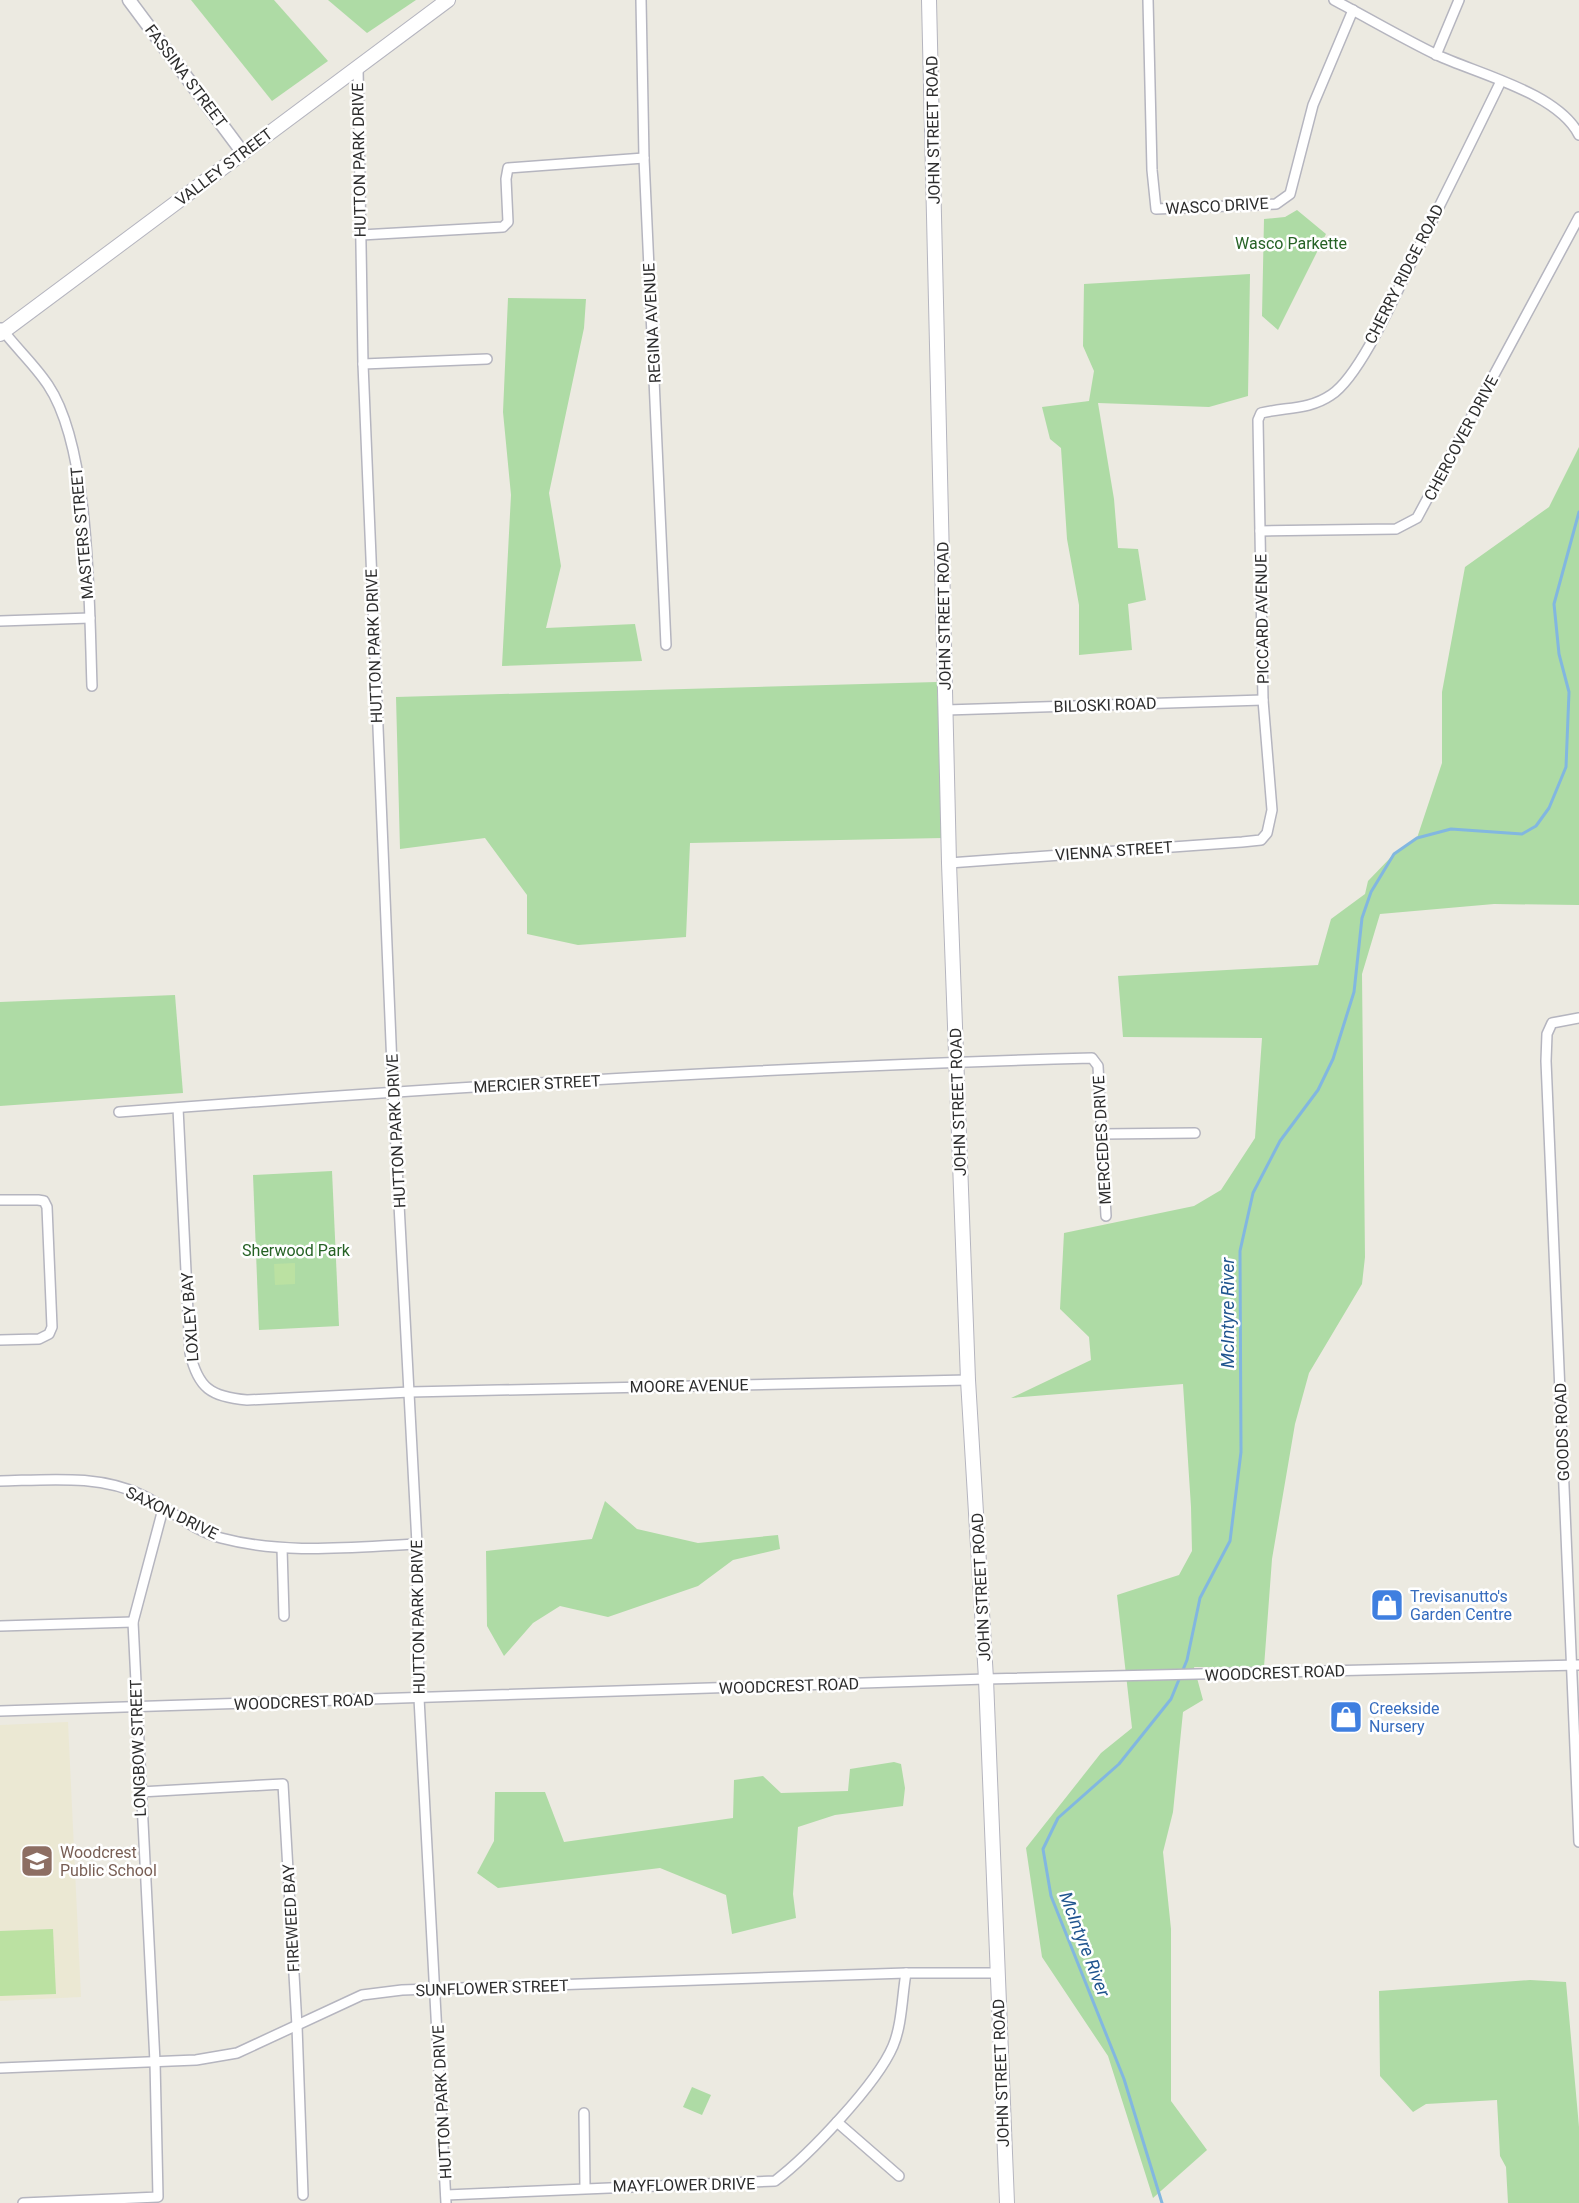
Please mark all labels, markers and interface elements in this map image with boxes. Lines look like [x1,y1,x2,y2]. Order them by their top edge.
street label: FASSINA STREET [141,21,231,132]
street label: JOHN STREET ROAD [922,55,944,205]
street label: HUTTON PARK DRIVE [348,83,370,237]
street label: VALLEY STREET [172,124,277,210]
street label: WASCO DRIVE [1165,194,1269,218]
street label: CHERRY RIDGE ROAD [1361,201,1447,347]
park label: Wasco Parkette [1235,234,1347,253]
street label: REGINA AVENUE [639,263,665,383]
street label: CHERCOVER DRIVE [1420,372,1502,504]
street label: MASTERS STREET [67,466,97,600]
street label: JOHN STREET ROAD [933,541,955,691]
street label: PICCARD AVENUE [1251,554,1273,684]
street label: HUTTON PARK DRIVE [362,568,386,724]
street label: BILOSKI ROAD [1053,694,1157,716]
street label: VIENNA STREET [1055,837,1174,865]
street label: JOHN STREET ROAD [946,1027,970,1177]
street label: HUTTON PARK DRIVE [382,1053,410,1209]
street label: MERCIER STREET [473,1071,602,1097]
street label: MERCEDES DRIVE [1089,1075,1115,1205]
park label: Sherwood Park [242,1241,351,1260]
water label: McIntyre River [1217,1257,1238,1368]
street label: LOXLEY BAY [177,1271,203,1362]
street label: MOORE AVENUE [629,1375,749,1397]
street label: GOODS ROAD [1551,1382,1573,1482]
street label: SAXON DRIVE [123,1483,221,1543]
street label: JOHN STREET ROAD [968,1512,994,1662]
street label: HUTTON PARK DRIVE [407,1540,429,1694]
shop icon: Trevisanutto's Garden Centre [1369,1587,1405,1623]
place label: Trevisanutto's Garden Centre [1410,1587,1512,1624]
street label: WOODCREST ROAD [1205,1661,1345,1685]
street label: WOODCREST ROAD [719,1674,859,1698]
street label: LONGBOW STREET [126,1679,150,1817]
street label: WOODCREST ROAD [234,1690,374,1714]
shop icon: Creekside Nursery [1328,1699,1364,1735]
place label: Creekside Nursery [1369,1699,1439,1736]
school or university icon: Woodcrest Public School [19,1843,55,1879]
place label: Woodcrest Public School [60,1843,157,1880]
street label: FIREWEED BAY [279,1863,303,1973]
water label: McIntyre River [1055,1889,1115,2000]
street label: SUNFLOWER STREET [415,1976,569,2000]
street label: JOHN STREET ROAD [989,1998,1013,2148]
street label: HUTTON PARK DRIVE [428,2024,456,2180]
street label: MAYFLOWER DRIVE [613,2174,755,2196]

